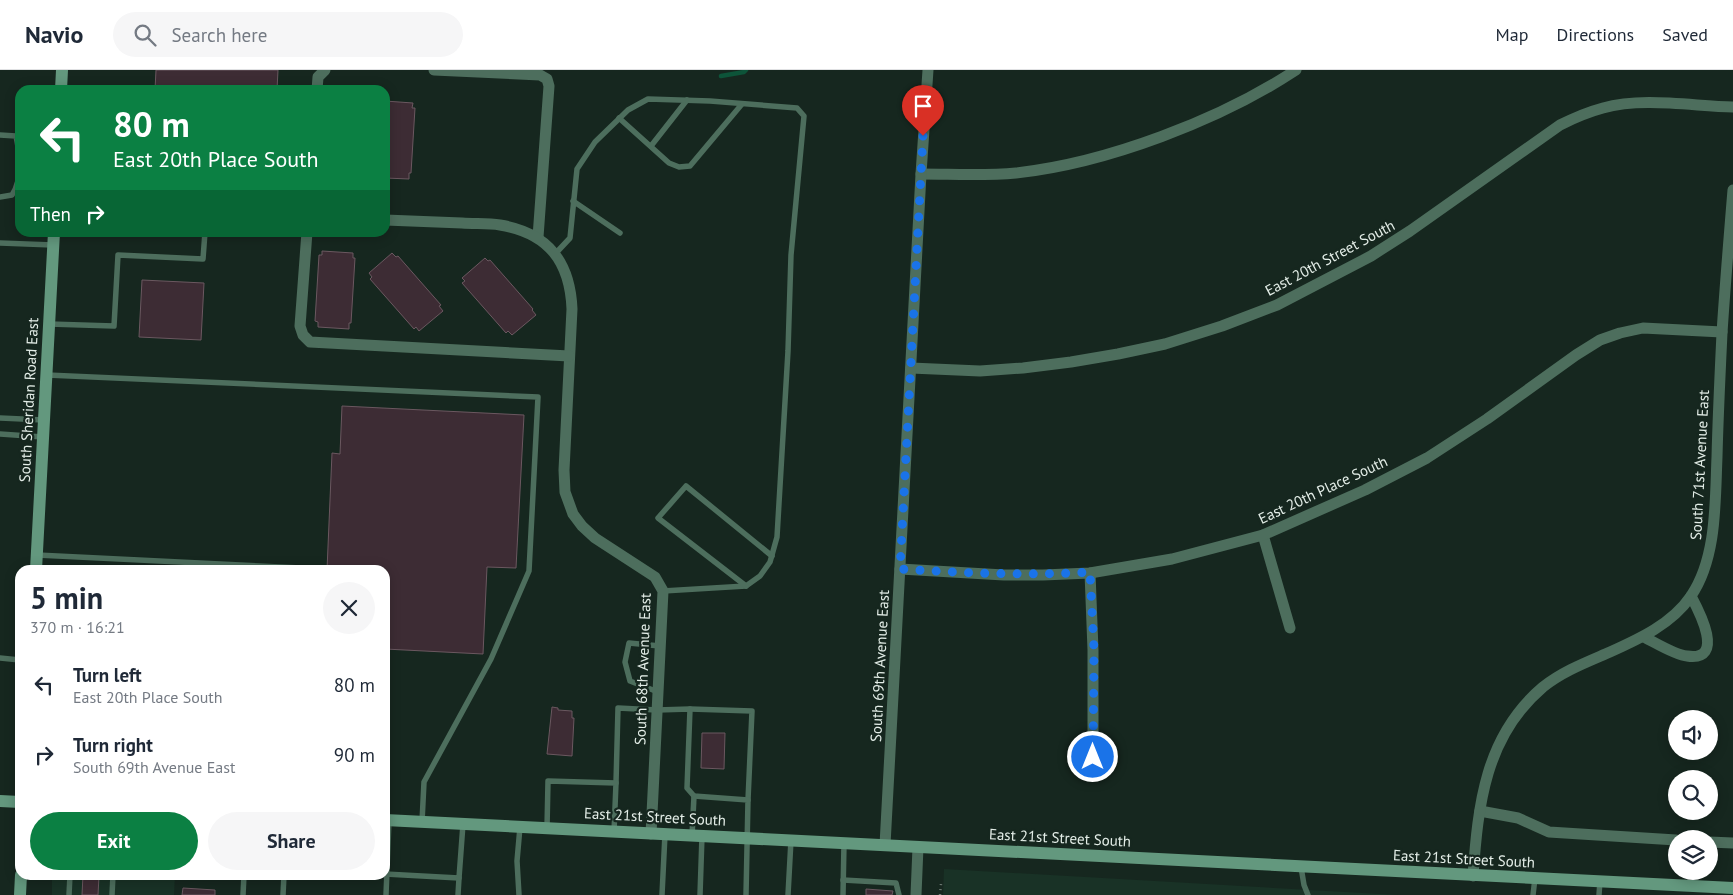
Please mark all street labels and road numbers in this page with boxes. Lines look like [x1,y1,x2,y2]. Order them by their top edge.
street label: East 20th Street South [1262,215,1398,300]
street label: South Sheridan Road East [15,317,42,483]
street label: South 71st Avenue East [1686,389,1713,541]
street label: East 20th Place South [1255,451,1390,528]
street label: South 69th Avenue East [866,589,893,743]
street label: South 68th Avenue East [630,593,655,745]
street label: East 21st Street South [583,803,727,830]
street label: East 21st Street South [988,824,1132,851]
street label: East 21st Street South [1392,845,1536,872]

